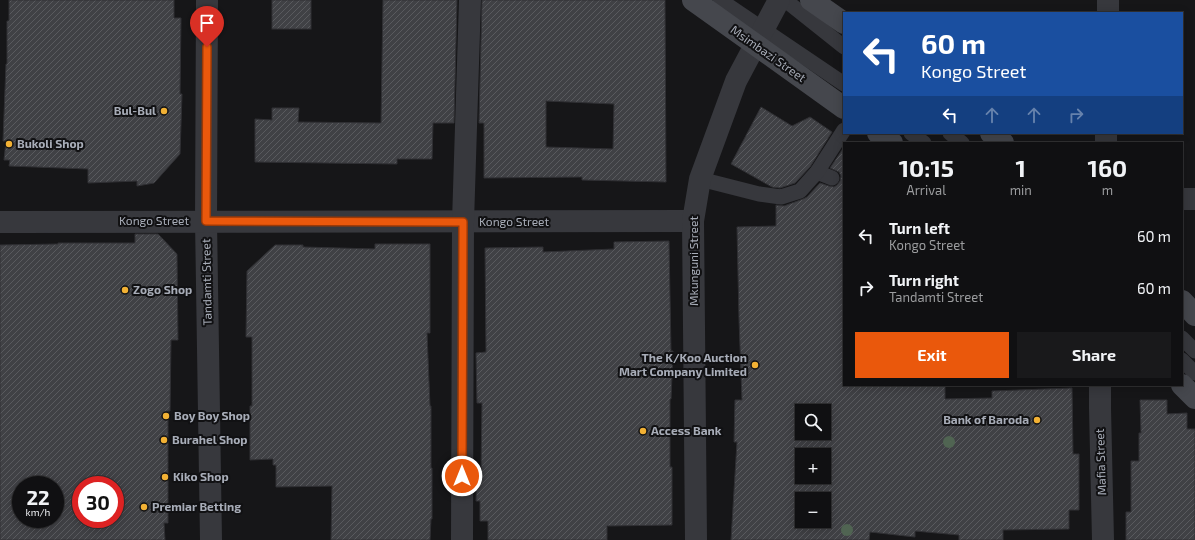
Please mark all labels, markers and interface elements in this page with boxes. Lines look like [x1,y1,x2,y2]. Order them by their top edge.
pin [190,6,224,47]
icon: arrive [196,12,218,34]
street label: Msimbazi Street [728,22,809,85]
text: 60 m [921,26,986,60]
icon: left [855,28,907,80]
text: Kongo Street [921,60,1026,82]
place label: Bul-Bul [114,103,156,117]
icon: left [939,104,961,126]
icon: ahead [981,104,1003,126]
icon: ahead [1023,104,1045,126]
icon: right [1065,104,1087,126]
marker: Bul-Bul [159,106,169,116]
place label: Bukoli Shop [17,136,84,150]
marker: Bukoli Shop [4,139,14,149]
text: 10:15 [899,153,954,182]
text: 1 [1016,153,1026,182]
text: 160 [1088,153,1127,182]
text: Arrival [907,182,946,198]
text: min [1010,182,1032,198]
text: m [1102,182,1113,198]
street label: Kongo Street [119,213,190,227]
street label: Kongo Street [479,214,550,228]
street label: Mkunguni Street [686,216,700,306]
text: Turn left [889,219,950,237]
icon: left [855,225,877,247]
text: 60 m [1137,227,1171,245]
text: Kongo Street [889,237,965,253]
street label: Tandamti Street [198,238,214,326]
text: Turn right [889,271,959,289]
icon: right [855,277,877,299]
text: 60 m [1137,279,1171,297]
place label: Zogo Shop [133,282,192,296]
marker: Zogo Shop [120,285,130,295]
text: Tandamti Street [889,289,983,305]
button: Exit [855,332,1009,378]
button: Share [1017,332,1171,378]
place label: The K/Koo Auction Mart Company Limited [619,350,747,379]
marker: The K/Koo Auction Mart Company Limited [750,360,760,370]
map controls [795,404,831,528]
button: search [795,404,831,440]
place label: Boy Boy Shop [174,408,250,423]
marker: Boy Boy Shop [161,411,171,421]
place label: Bank of Baroda [943,412,1029,426]
marker: Bank of Baroda [1032,415,1042,425]
place label: Access Bank [651,423,722,437]
marker: Access Bank [638,426,648,436]
street label: Mafia Street [1092,428,1108,496]
place label: Burahel Shop [172,432,248,446]
marker: Burahel Shop [159,435,169,445]
button: + [795,448,831,484]
position arrow [441,455,483,497]
place label: Kiko Shop [173,469,229,483]
marker: Kiko Shop [160,472,170,482]
speed limit sign: 30 [72,476,124,528]
text: 22 [26,485,50,509]
button: − [795,492,831,528]
place label: Premiar Betting [152,499,241,513]
marker: Premiar Betting [139,502,149,512]
text: km/h [26,506,50,518]

